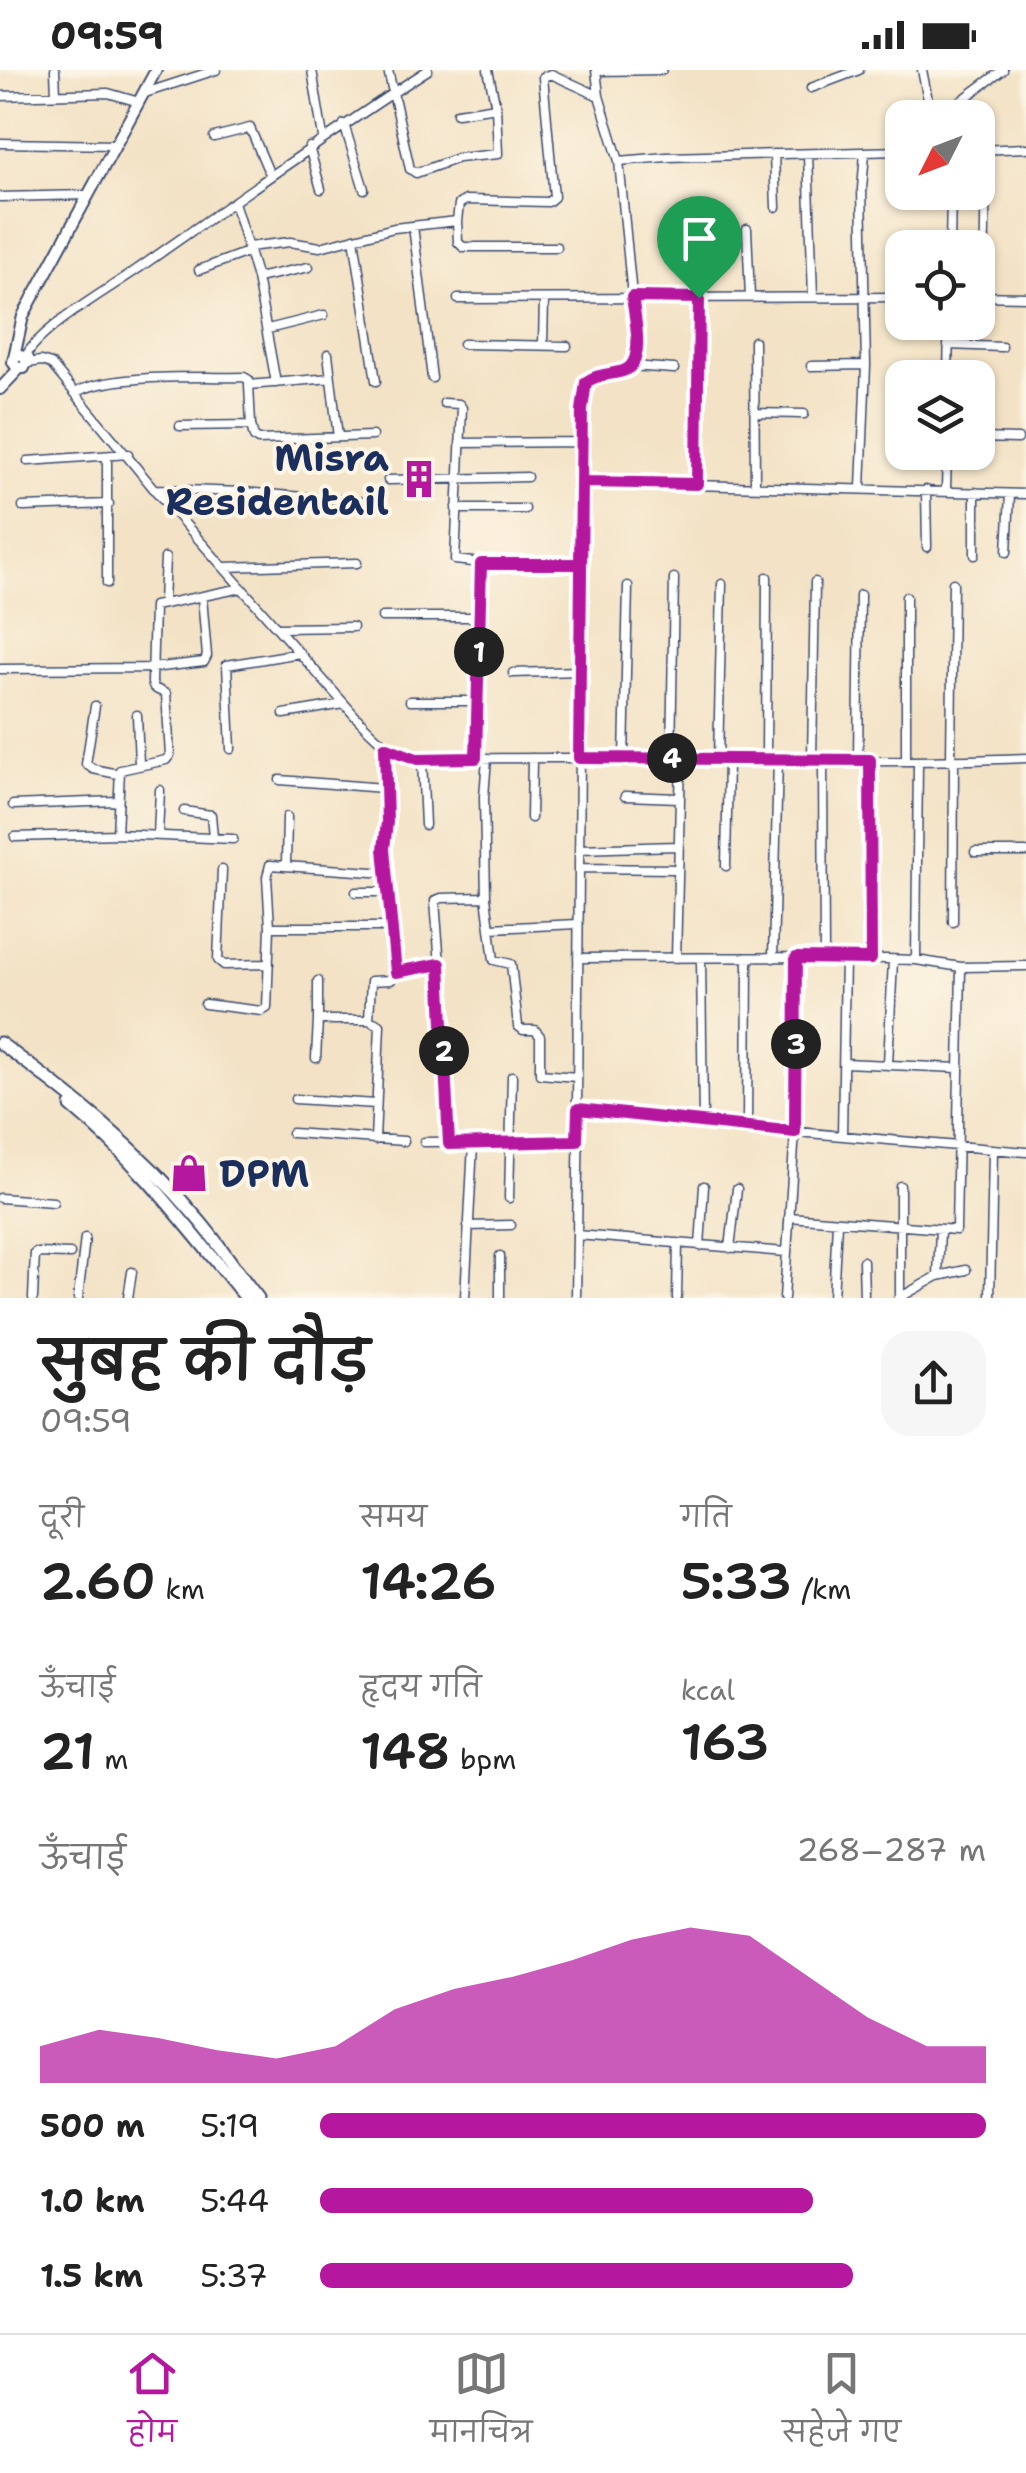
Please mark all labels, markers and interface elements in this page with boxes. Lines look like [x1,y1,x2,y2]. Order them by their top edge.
text: 09:59 [50,10,164,61]
north arrow [885,100,995,210]
map controls [885,100,995,470]
pin [657,196,742,299]
icon: arrive [672,211,727,266]
button: locate [885,230,995,340]
button: layers [885,360,995,470]
place label: Misra Residentail [165,432,389,527]
building icon: Misra Residentail [398,458,440,500]
pin: 1 [454,627,504,677]
text: 1 [473,633,485,671]
pin: 4 [647,733,697,783]
text: 4 [662,739,682,777]
pin: 3 [771,1019,821,1069]
text: 3 [786,1025,806,1063]
pin: 2 [419,1026,469,1076]
text: 2 [434,1032,454,1070]
place label: DPM [219,1148,309,1199]
shop icon: DPM [168,1152,210,1194]
text: सुबह की दौड़ [40,1324,369,1398]
button: share [881,1331,986,1436]
text: 09:59 [40,1399,132,1442]
text: दूरी [40,1498,84,1536]
text: समय [360,1498,427,1536]
text: गति [681,1498,732,1536]
text: 2.60 [40,1548,156,1615]
text: 14:26 [360,1548,496,1615]
text: 5:33 [681,1548,792,1615]
text: km [156,1570,205,1608]
text: /km [792,1570,851,1608]
text: ऊँचाई [40,1668,115,1706]
text: हृदय गति [360,1668,482,1706]
text: kcal [681,1671,735,1709]
text: 163 [681,1709,769,1776]
text: 21 [40,1718,95,1785]
text: 148 [360,1718,450,1785]
text: m [95,1740,128,1778]
text: bpm [450,1740,516,1778]
text: 268–287 m [796,1828,986,1871]
text: ऊँचाई [40,1836,126,1879]
text: 500 m [40,2104,145,2147]
text: 5:19 [200,2104,259,2147]
text: 1.0 km [40,2179,145,2222]
text: 5:44 [200,2179,269,2222]
text: 1.5 km [40,2254,143,2297]
text: 5:37 [200,2254,268,2297]
tab: होम [125,2346,180,2463]
tab: मानचित्र [430,2346,533,2463]
tab: सहेजे गए [782,2346,901,2463]

